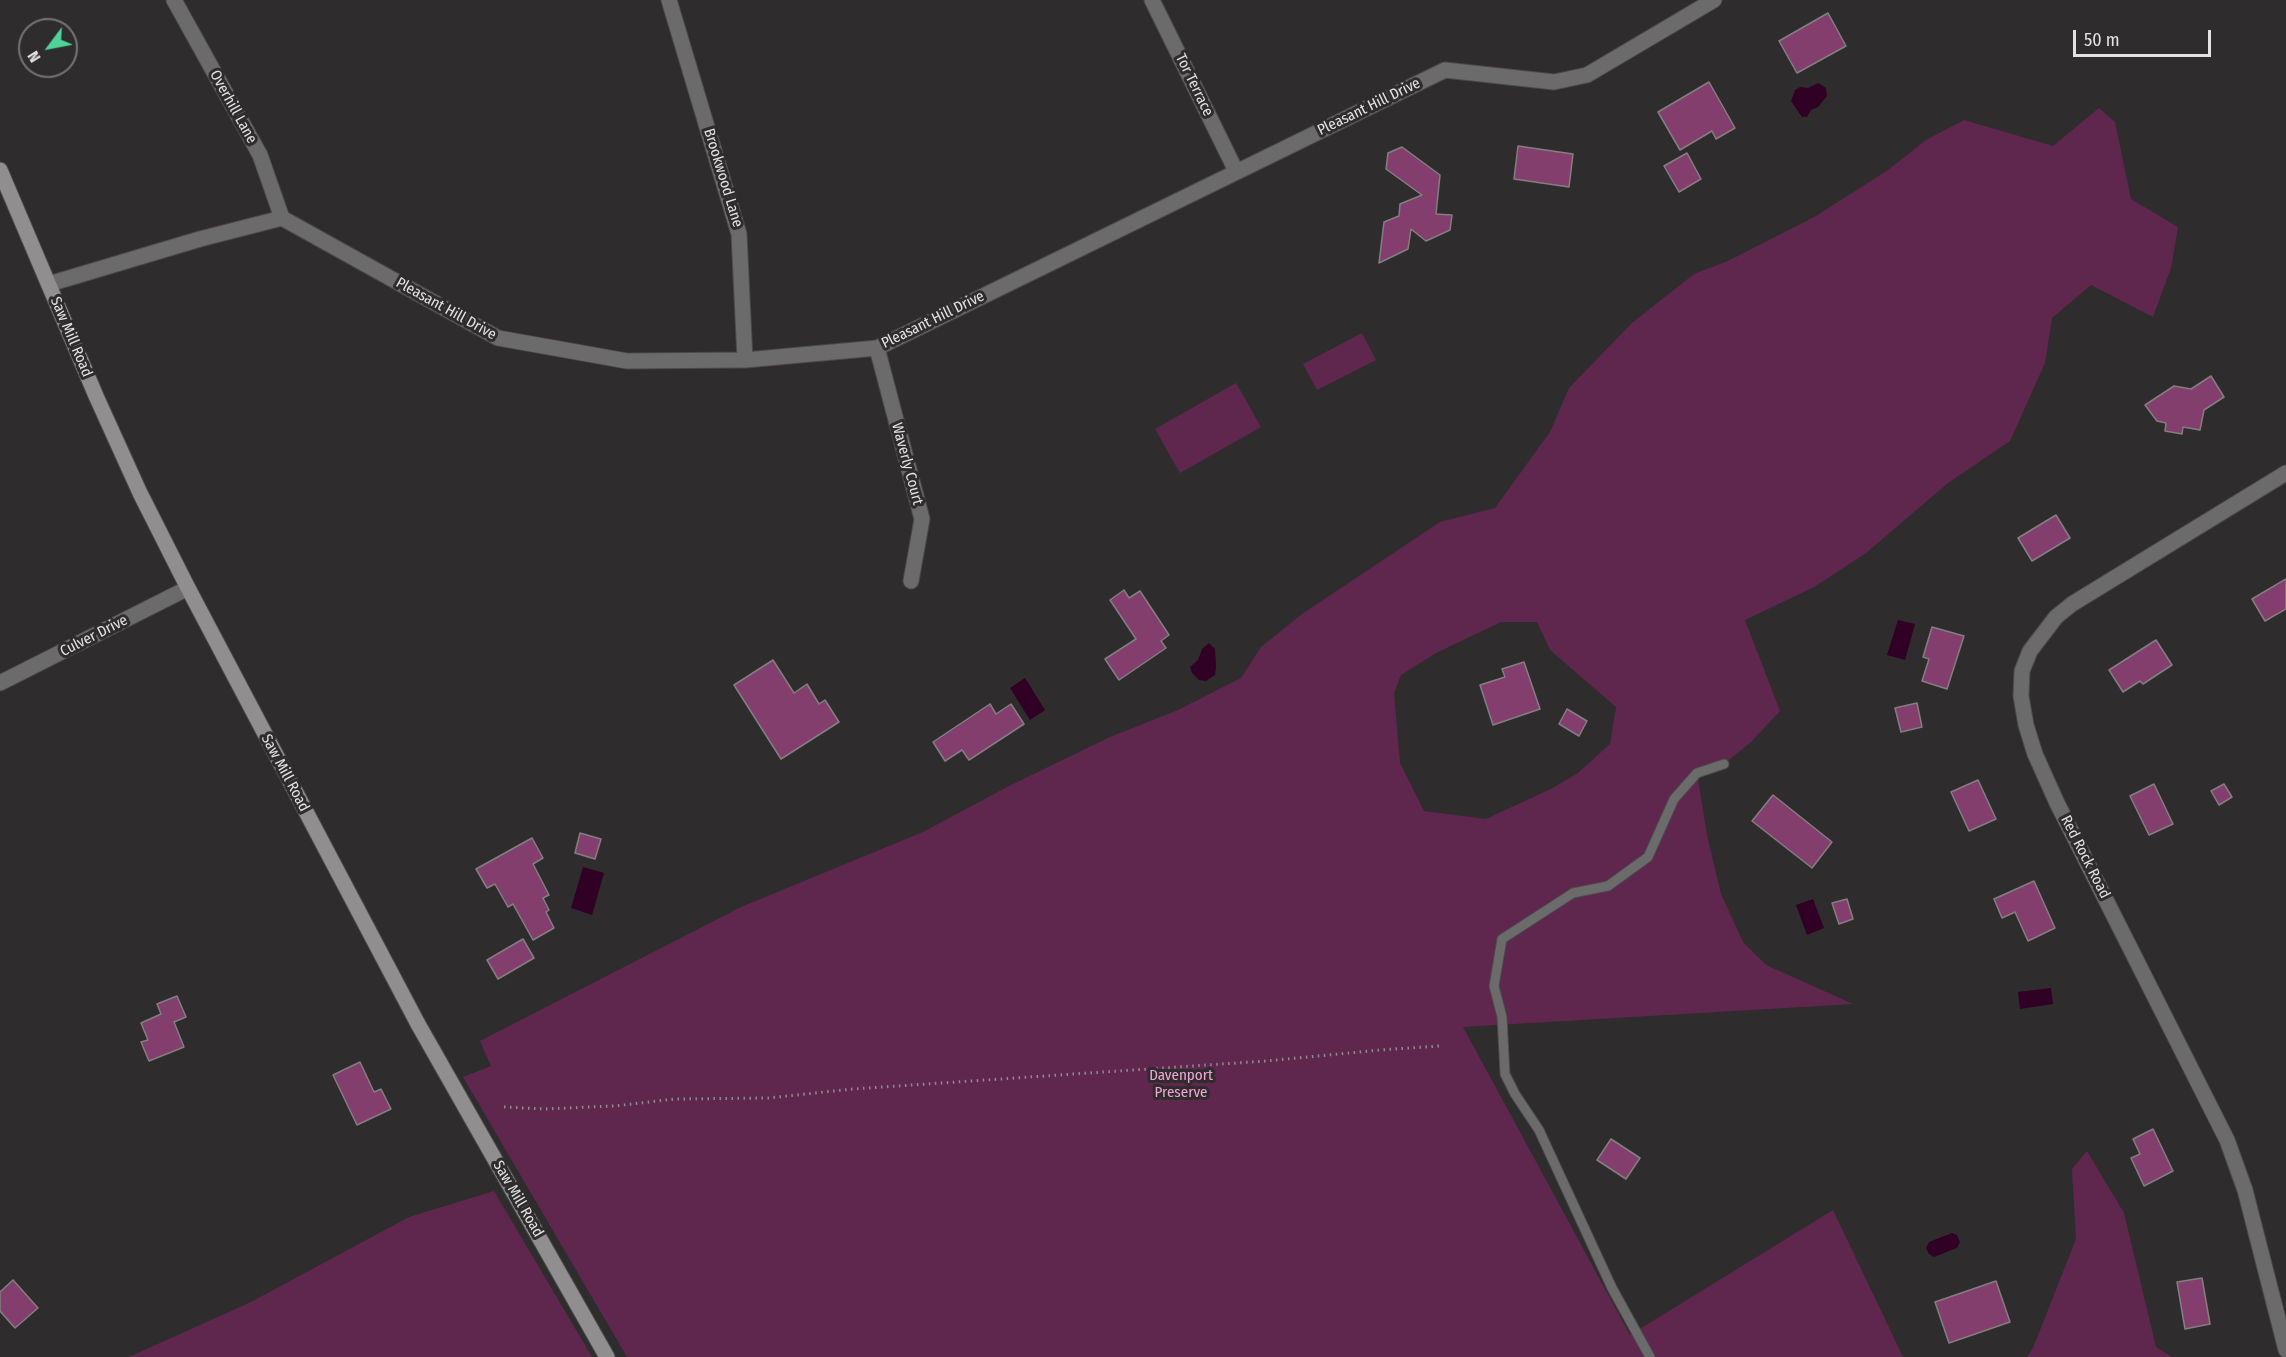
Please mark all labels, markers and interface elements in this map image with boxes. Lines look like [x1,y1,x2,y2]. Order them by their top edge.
north arrow [18,18,78,78]
scale bar [2076,18,2214,56]
text: 50 m [2084,29,2120,51]
text: N [23,48,45,66]
street label: Tor Terrace [1171,51,1217,119]
street label: Overhill Lane [205,67,261,147]
street label: Pleasant Hill Drive [1315,74,1423,140]
street label: Brookwood Lane [699,127,747,229]
street label: Pleasant Hill Drive [393,274,499,344]
street label: Pleasant Hill Drive [879,287,987,353]
street label: Saw Mill Road [46,294,96,380]
street label: Waverly Court [887,421,927,507]
street label: Culver Drive [57,611,131,661]
street label: Saw Mill Road [257,731,313,815]
street label: Red Rock Road [2056,812,2114,902]
park label: Davenport Preserve [1149,1067,1213,1102]
street label: Saw Mill Road [489,1158,547,1240]

